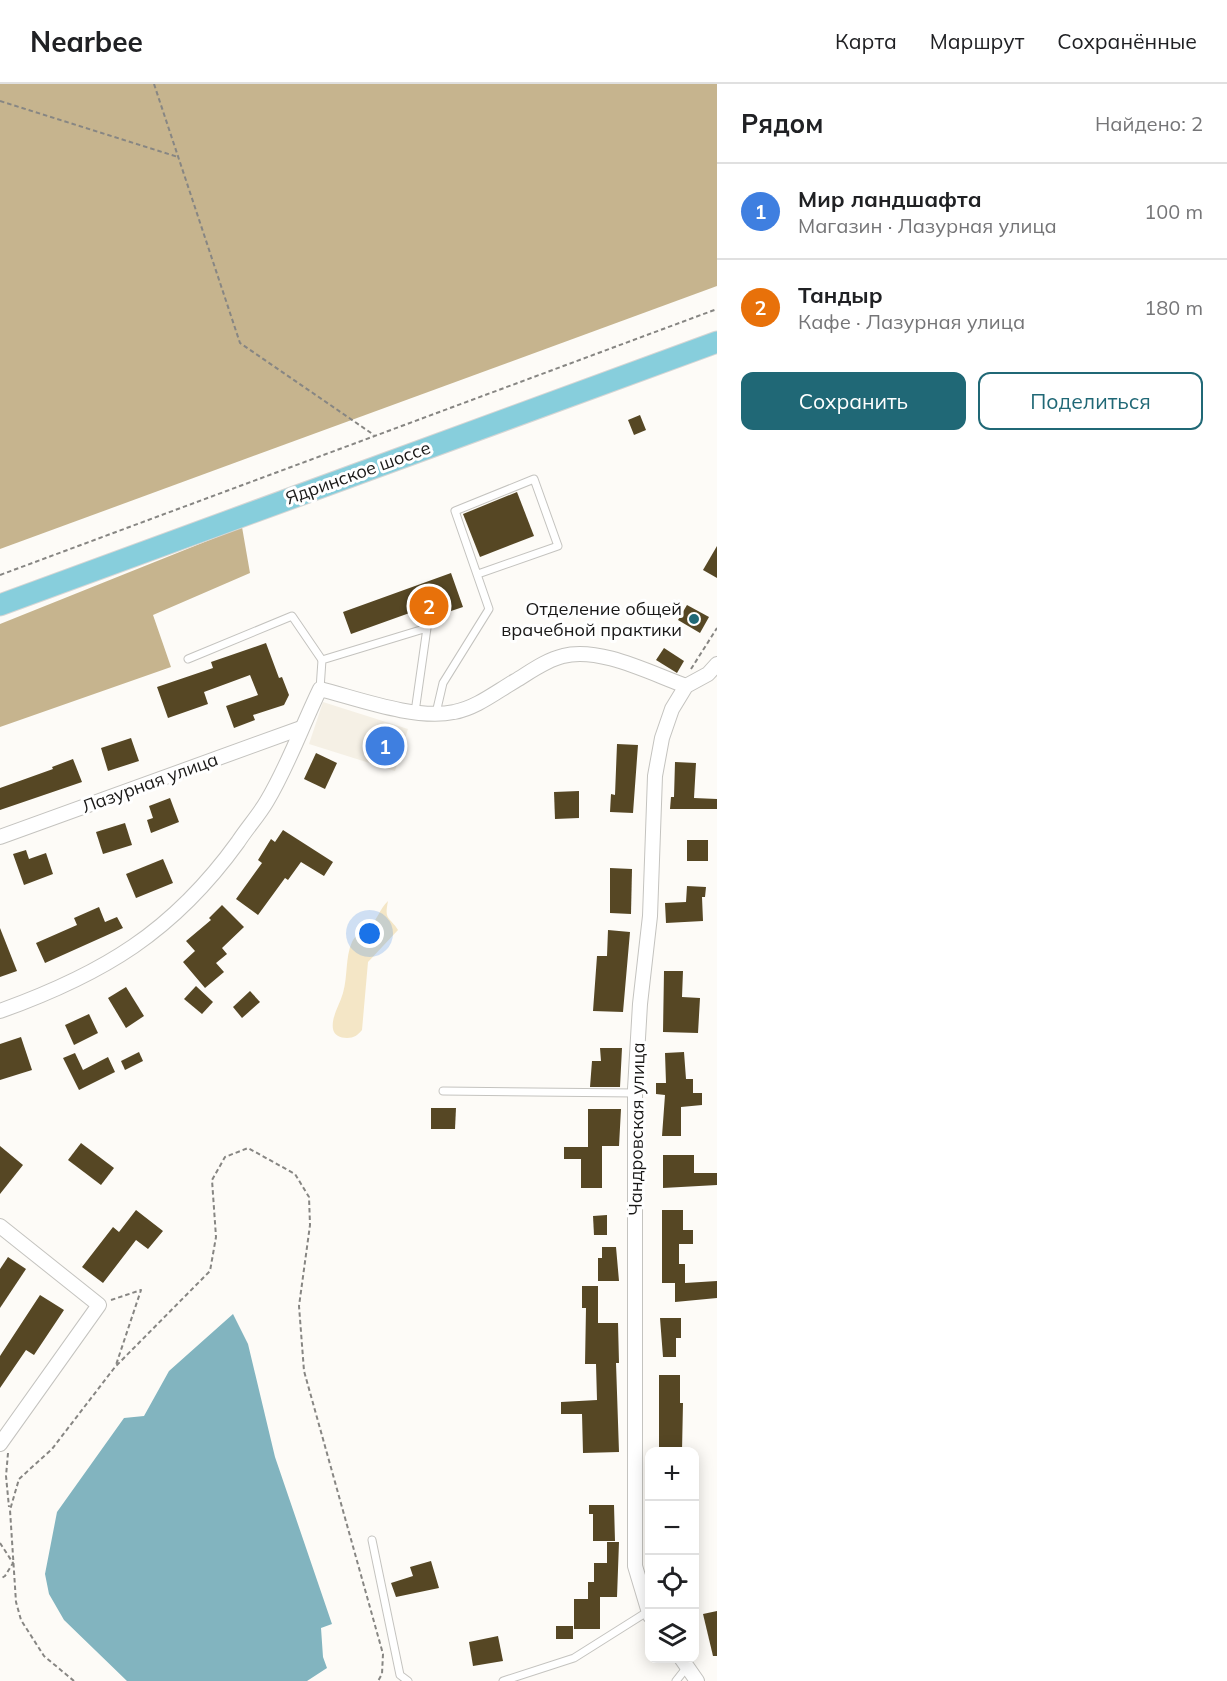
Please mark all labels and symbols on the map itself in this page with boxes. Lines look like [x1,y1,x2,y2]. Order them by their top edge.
street label: Ядринское шоссе [282,436,434,510]
pin: 2 [410,584,448,628]
place label: Отделение общей врачебной практики [501,597,682,641]
marker: Отделение общей врачебной практики [687,612,701,626]
pin: 1 [366,724,404,768]
street label: Лазурная улица [79,747,221,818]
your location [355,919,384,948]
street label: Чандровская улица [623,1042,650,1216]

